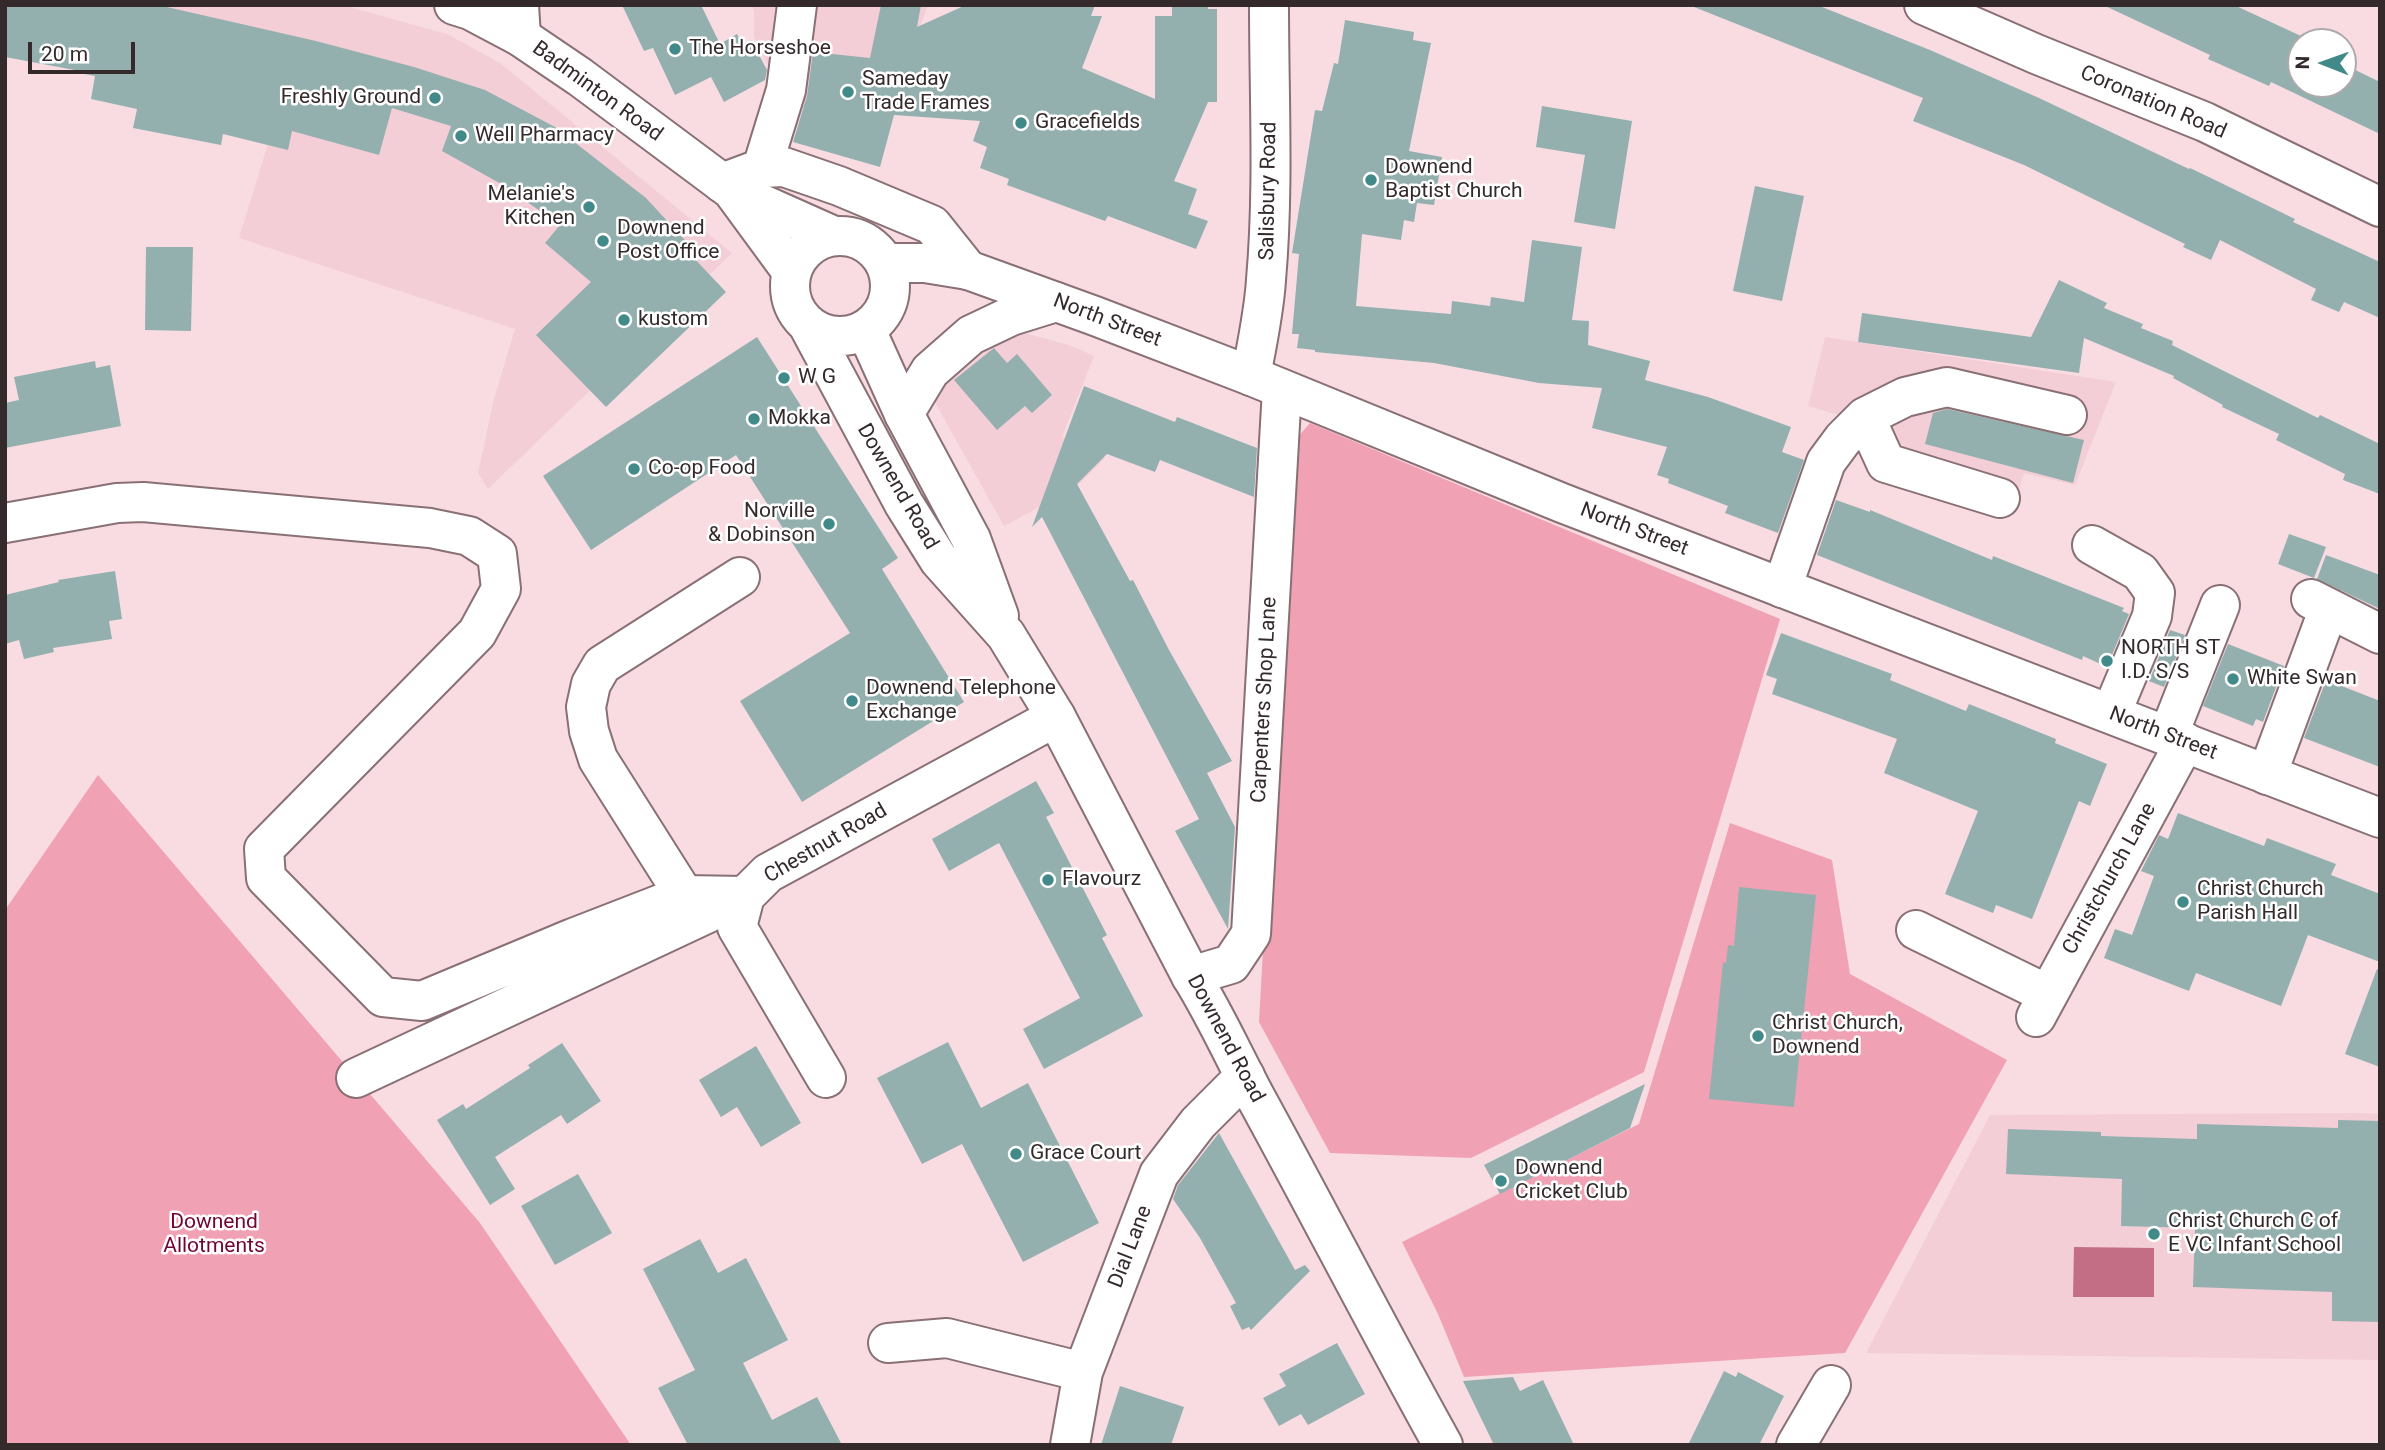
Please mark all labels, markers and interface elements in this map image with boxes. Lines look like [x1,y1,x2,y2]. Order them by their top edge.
scale bar [32,28,138,72]
north arrow [2287,28,2357,98]
street label: Badminton Road [527,36,667,148]
place label: The Horseshoe [689,36,831,62]
marker: The Horseshoe [667,41,683,57]
text: 20 m [41,42,88,66]
text: N [2291,56,2314,70]
street label: Coronation Road [2076,61,2230,145]
place label: Sameday Trade Frames [862,67,990,117]
marker: Sameday Trade Frames [840,84,856,100]
place label: Freshly Ground [281,85,421,111]
marker: Freshly Ground [427,90,443,106]
place label: Gracefields [1035,110,1140,136]
marker: Gracefields [1013,115,1029,131]
street label: Salisbury Road [1255,121,1283,261]
place label: Well Pharmacy [475,123,614,149]
marker: Well Pharmacy [453,128,469,144]
place label: Downend Baptist Church [1385,155,1522,205]
marker: Downend Baptist Church [1363,172,1379,188]
place label: Melanie's Kitchen [488,182,575,232]
marker: Melanie's Kitchen [581,199,597,215]
place label: Downend Post Office [617,216,720,266]
marker: Downend Post Office [595,233,611,249]
street label: North Street [1049,289,1165,353]
place label: kustom [638,307,708,333]
marker: kustom [616,312,632,328]
place label: W G [798,365,836,391]
marker: W G [776,370,792,386]
place label: Mokka [768,406,831,432]
marker: Mokka [746,411,762,427]
street label: Downend Road [851,420,943,554]
place label: Co-op Food [648,456,756,482]
marker: Co-op Food [626,461,642,477]
street label: North Street [1576,498,1692,562]
place label: Norville & Dobinson [708,499,815,549]
marker: Norville & Dobinson [821,516,837,532]
street label: Carpenters Shop Lane [1247,596,1283,804]
place label: NORTH ST I.D. S/S [2121,636,2220,686]
marker: NORTH ST I.D. S/S [2099,653,2115,669]
place label: White Swan [2247,666,2357,692]
marker: White Swan [2225,671,2241,687]
place label: Downend Telephone Exchange [866,676,1056,726]
marker: Downend Telephone Exchange [844,693,860,709]
street label: North Street [2105,702,2221,766]
street label: Chestnut Road [760,799,892,889]
street label: Christchurch Lane [2058,799,2162,959]
place label: Flavourz [1062,867,1141,893]
marker: Flavourz [1040,872,1056,888]
place label: Christ Church Parish Hall [2197,877,2324,927]
marker: Christ Church Parish Hall [2175,894,2191,910]
street label: Downend Road [1181,971,1269,1107]
place label: Christ Church, Downend [1772,1011,1903,1061]
marker: Christ Church, Downend [1750,1028,1766,1044]
place label: Grace Court [1030,1141,1141,1167]
marker: Grace Court [1008,1146,1024,1162]
place label: Downend Cricket Club [1515,1156,1628,1206]
marker: Downend Cricket Club [1493,1173,1509,1189]
street label: Dial Lane [1104,1202,1158,1292]
place label: Christ Church C of E VC Infant School [2168,1209,2341,1259]
park label: Downend Allotments [163,1210,265,1260]
marker: Christ Church C of E VC Infant School [2146,1226,2162,1242]

